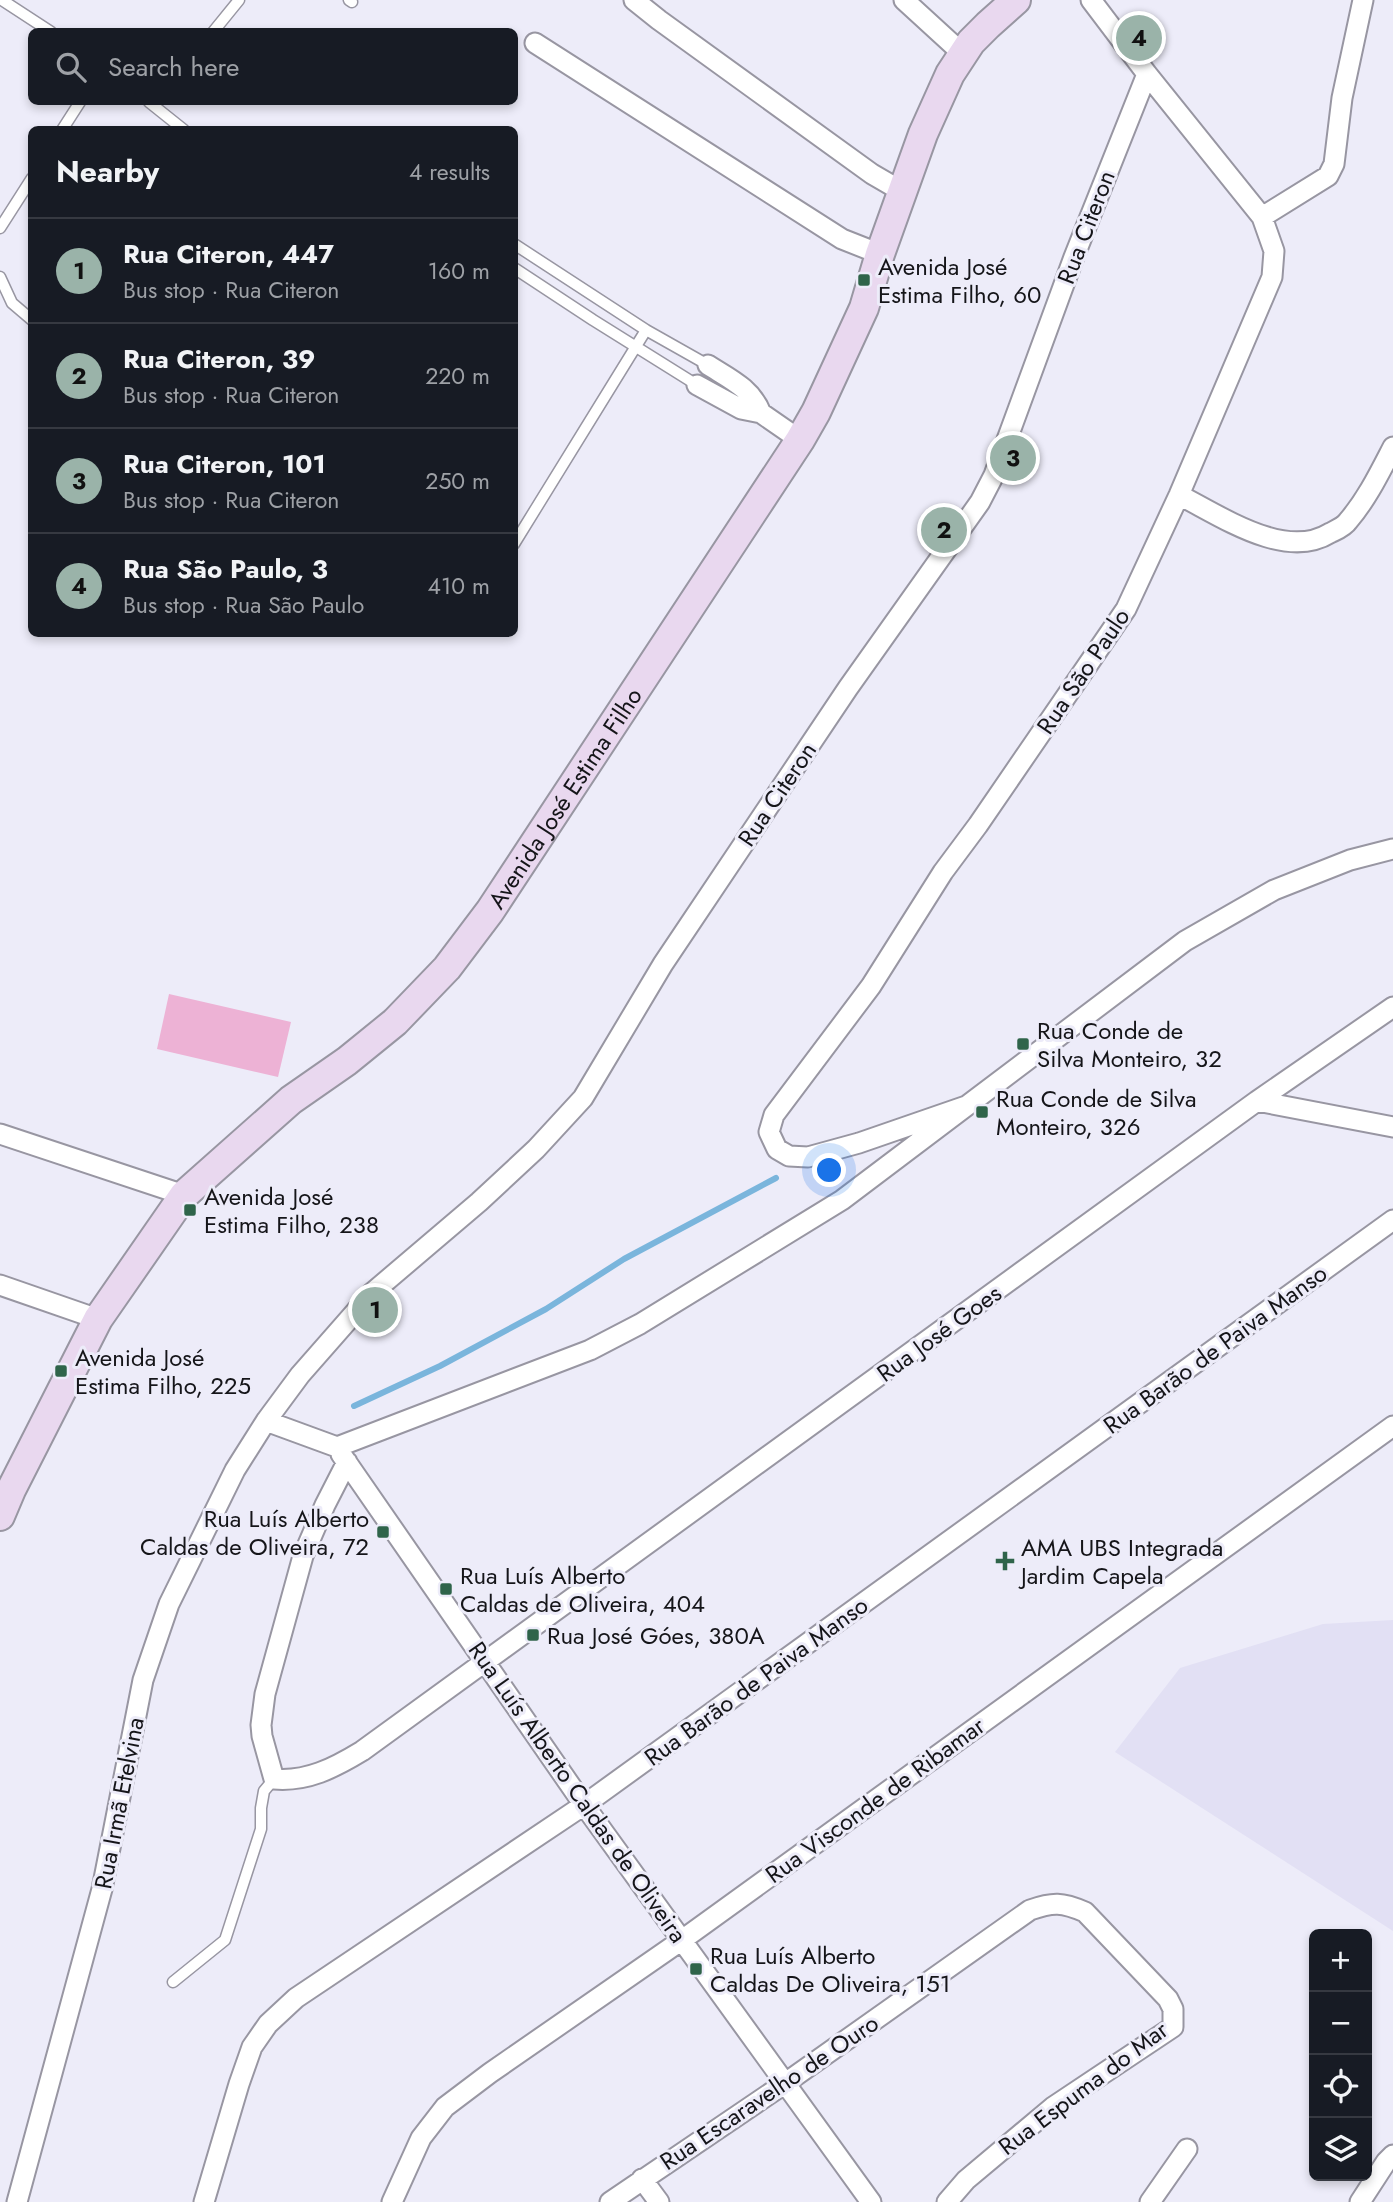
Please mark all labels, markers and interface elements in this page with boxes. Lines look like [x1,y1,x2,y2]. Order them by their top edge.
pin: 4 [1116,12,1162,64]
search box [28,28,518,105]
icon: search [52,48,90,86]
text: Search here [108,48,240,86]
text: Nearby [56,150,159,193]
text: 4 results [409,155,490,189]
street label: Rua Citeron [1048,165,1124,289]
text: Rua Citeron, 447 [123,235,334,273]
place label: Avenida José Estima Filho, 60 [878,249,1041,312]
text: 1 [73,254,85,288]
text: 160 m [428,254,490,288]
marker: Avenida José Estima Filho, 60 [856,272,872,288]
text: Bus stop · Rua Citeron [123,273,339,307]
text: Rua Citeron, 39 [123,340,316,378]
text: 2 [71,359,87,393]
text: 220 m [425,359,490,393]
text: Bus stop · Rua Citeron [123,378,339,412]
pin: 3 [990,432,1036,484]
text: Rua Citeron, 101 [123,445,326,483]
text: 3 [72,464,86,498]
text: 250 m [425,464,490,498]
text: Bus stop · Rua Citeron [123,483,339,517]
pin: 2 [921,504,967,556]
text: Rua São Paulo, 3 [123,550,328,588]
text: 4 [71,569,87,603]
text: 410 m [428,569,490,603]
text: Bus stop · Rua São Paulo [123,588,364,622]
street label: Rua São Paulo [1028,601,1138,741]
street label: Avenida José Estima Filho [479,680,650,915]
street label: Rua Citeron [729,735,825,853]
place label: Rua Conde de Silva Monteiro, 32 [1037,1013,1222,1076]
marker: Rua Conde de Silva Monteiro, 32 [1015,1036,1031,1052]
place label: Rua Conde de Silva Monteiro, 326 [996,1081,1196,1144]
marker: Rua Conde de Silva Monteiro, 326 [974,1104,990,1120]
your location [812,1153,846,1187]
place label: Avenida José Estima Filho, 238 [204,1179,379,1242]
marker: Avenida José Estima Filho, 238 [182,1202,198,1218]
street label: Rua Barão de Paiva Manso [1096,1256,1334,1442]
street label: Rua José Goes [869,1276,1009,1390]
pin: 1 [352,1284,398,1336]
place label: Avenida José Estima Filho, 225 [75,1340,251,1403]
marker: Avenida José Estima Filho, 225 [53,1363,69,1379]
place label: Rua Luís Alberto Caldas de Oliveira, 72 [140,1501,369,1564]
marker: Rua Luís Alberto Caldas de Oliveira, 72 [375,1524,391,1540]
place label: AMA UBS Integrada Jardim Capela [1018,1530,1223,1593]
marker: AMA UBS Integrada Jardim Capela [995,1551,1015,1571]
place label: Rua Luís Alberto Caldas de Oliveira, 404 [460,1558,705,1621]
marker: Rua Luís Alberto Caldas de Oliveira, 404 [438,1581,454,1597]
street label: Rua Barão de Paiva Manso [637,1588,875,1774]
place label: Rua José Góes, 380A [547,1618,765,1653]
marker: Rua José Góes, 380A [525,1627,541,1643]
street label: Rua Luís Alberto Caldas de Oliveira [460,1634,696,1950]
street label: Rua Visconde de Ribamar [758,1708,993,1892]
street label: Rua Irmã Etelvina [85,1714,153,1892]
map controls [1309,1929,1372,2181]
button: + [1309,1929,1372,1992]
place label: Rua Luís Alberto Caldas De Oliveira, 151 [710,1938,951,2001]
marker: Rua Luís Alberto Caldas De Oliveira, 151 [688,1961,704,1977]
button: − [1309,1992,1372,2055]
street label: Rua Escaravelho de Ouro [653,2006,885,2178]
street label: Rua Espuma do Mar [991,2012,1176,2164]
button: locate [1309,2055,1372,2118]
button: layers [1309,2118,1372,2181]

